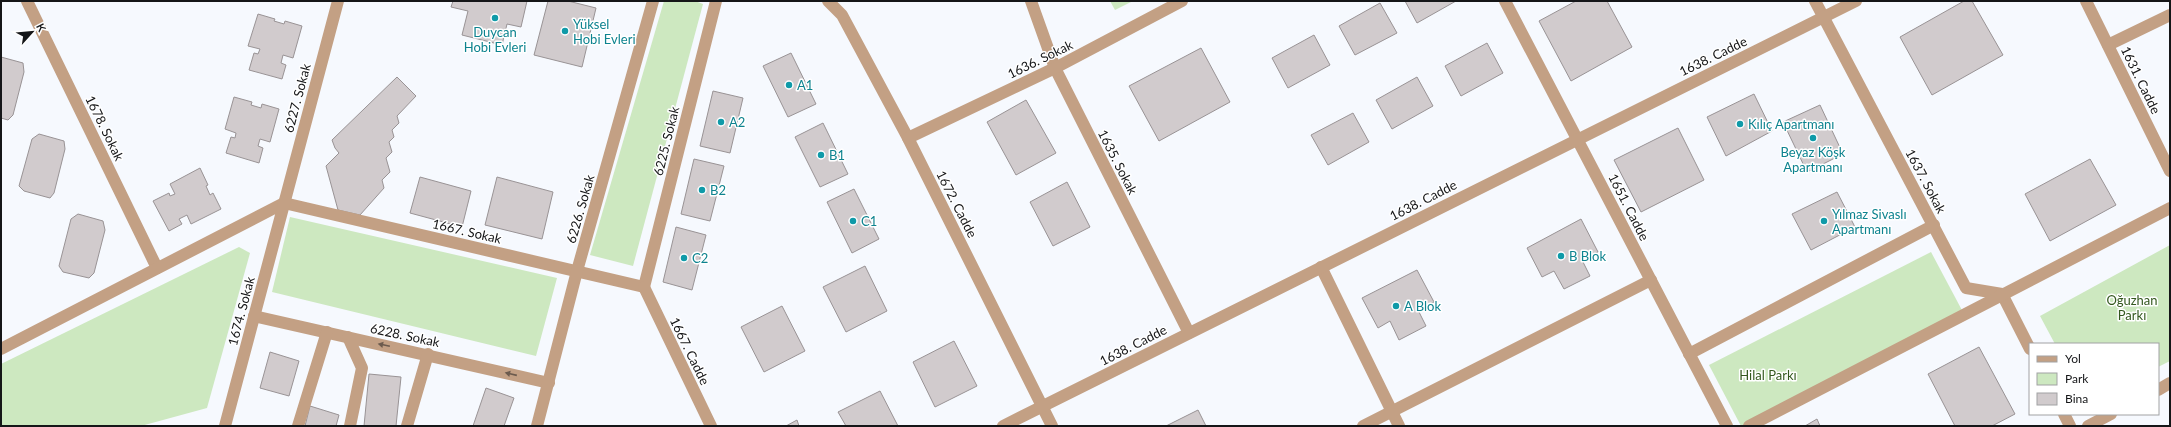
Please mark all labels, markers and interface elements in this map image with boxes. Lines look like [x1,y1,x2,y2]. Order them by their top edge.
north arrow [12,12,52,52]
marker: Duycan Hobi Evleri [490,13,500,23]
place label: Yüksel Hobi Evleri [573,16,636,47]
text: K [34,21,49,34]
place label: Duycan Hobi Evleri [464,24,526,55]
marker: Yüksel Hobi Evleri [560,26,570,36]
street label: 1638. Cadde [1677,33,1749,79]
street label: 1636. Sokak [1005,36,1076,82]
street label: 1631. Cadde [2118,44,2164,116]
street label: 6227. Sokak [280,61,314,134]
place label: A1 [797,77,813,93]
marker: A1 [784,80,794,90]
street label: 1678. Sokak [82,93,128,164]
street label: 6225. Sokak [650,104,682,177]
place label: A2 [729,114,745,130]
place label: Kılıç Apartmanı [1748,116,1835,132]
marker: A2 [716,117,726,127]
marker: Kılıç Apartmanı [1735,119,1745,129]
street label: 1635. Sokak [1095,127,1141,197]
marker: Beyaz Köşk Apartmanı [1808,133,1818,143]
place label: Beyaz Köşk Apartmanı [1781,144,1846,175]
street label: 1637. Sokak [1902,146,1950,216]
place label: B1 [829,147,845,163]
marker: B1 [816,150,826,160]
street label: 1672. Cadde [933,168,981,240]
street label: 1651. Cadde [1605,171,1653,243]
street label: 6226. Sokak [563,172,598,245]
street label: 1638. Cadde [1387,176,1459,224]
place label: B2 [710,182,726,198]
marker: B2 [697,185,707,195]
place label: Yılmaz Sivaslı Apartmanı [1832,206,1907,237]
place label: C1 [861,213,877,229]
street label: 1667. Sokak [431,215,504,247]
marker: C1 [848,216,858,226]
marker: Yılmaz Sivaslı Apartmanı [1819,216,1829,226]
place label: B Blok [1569,248,1606,264]
place label: C2 [692,250,708,266]
marker: B Blok [1556,251,1566,261]
marker: C2 [679,253,689,263]
street label: 1674. Sokak [224,274,258,347]
park label: Oğuzhan Parkı [2106,292,2158,323]
place label: A Blok [1404,298,1441,314]
marker: A Blok [1391,301,1401,311]
street label: 1667. Cadde [667,315,713,387]
street label: 6228. Sokak [369,320,442,350]
street label: 1638. Cadde [1097,321,1169,369]
one-way arrow [378,341,390,347]
legend [2029,343,2159,415]
text: Yol [2065,351,2081,366]
park label: Hilal Parkı [1739,367,1797,383]
one-way arrow [504,370,517,376]
text: Park [2065,371,2089,386]
text: Bina [2065,391,2088,406]

